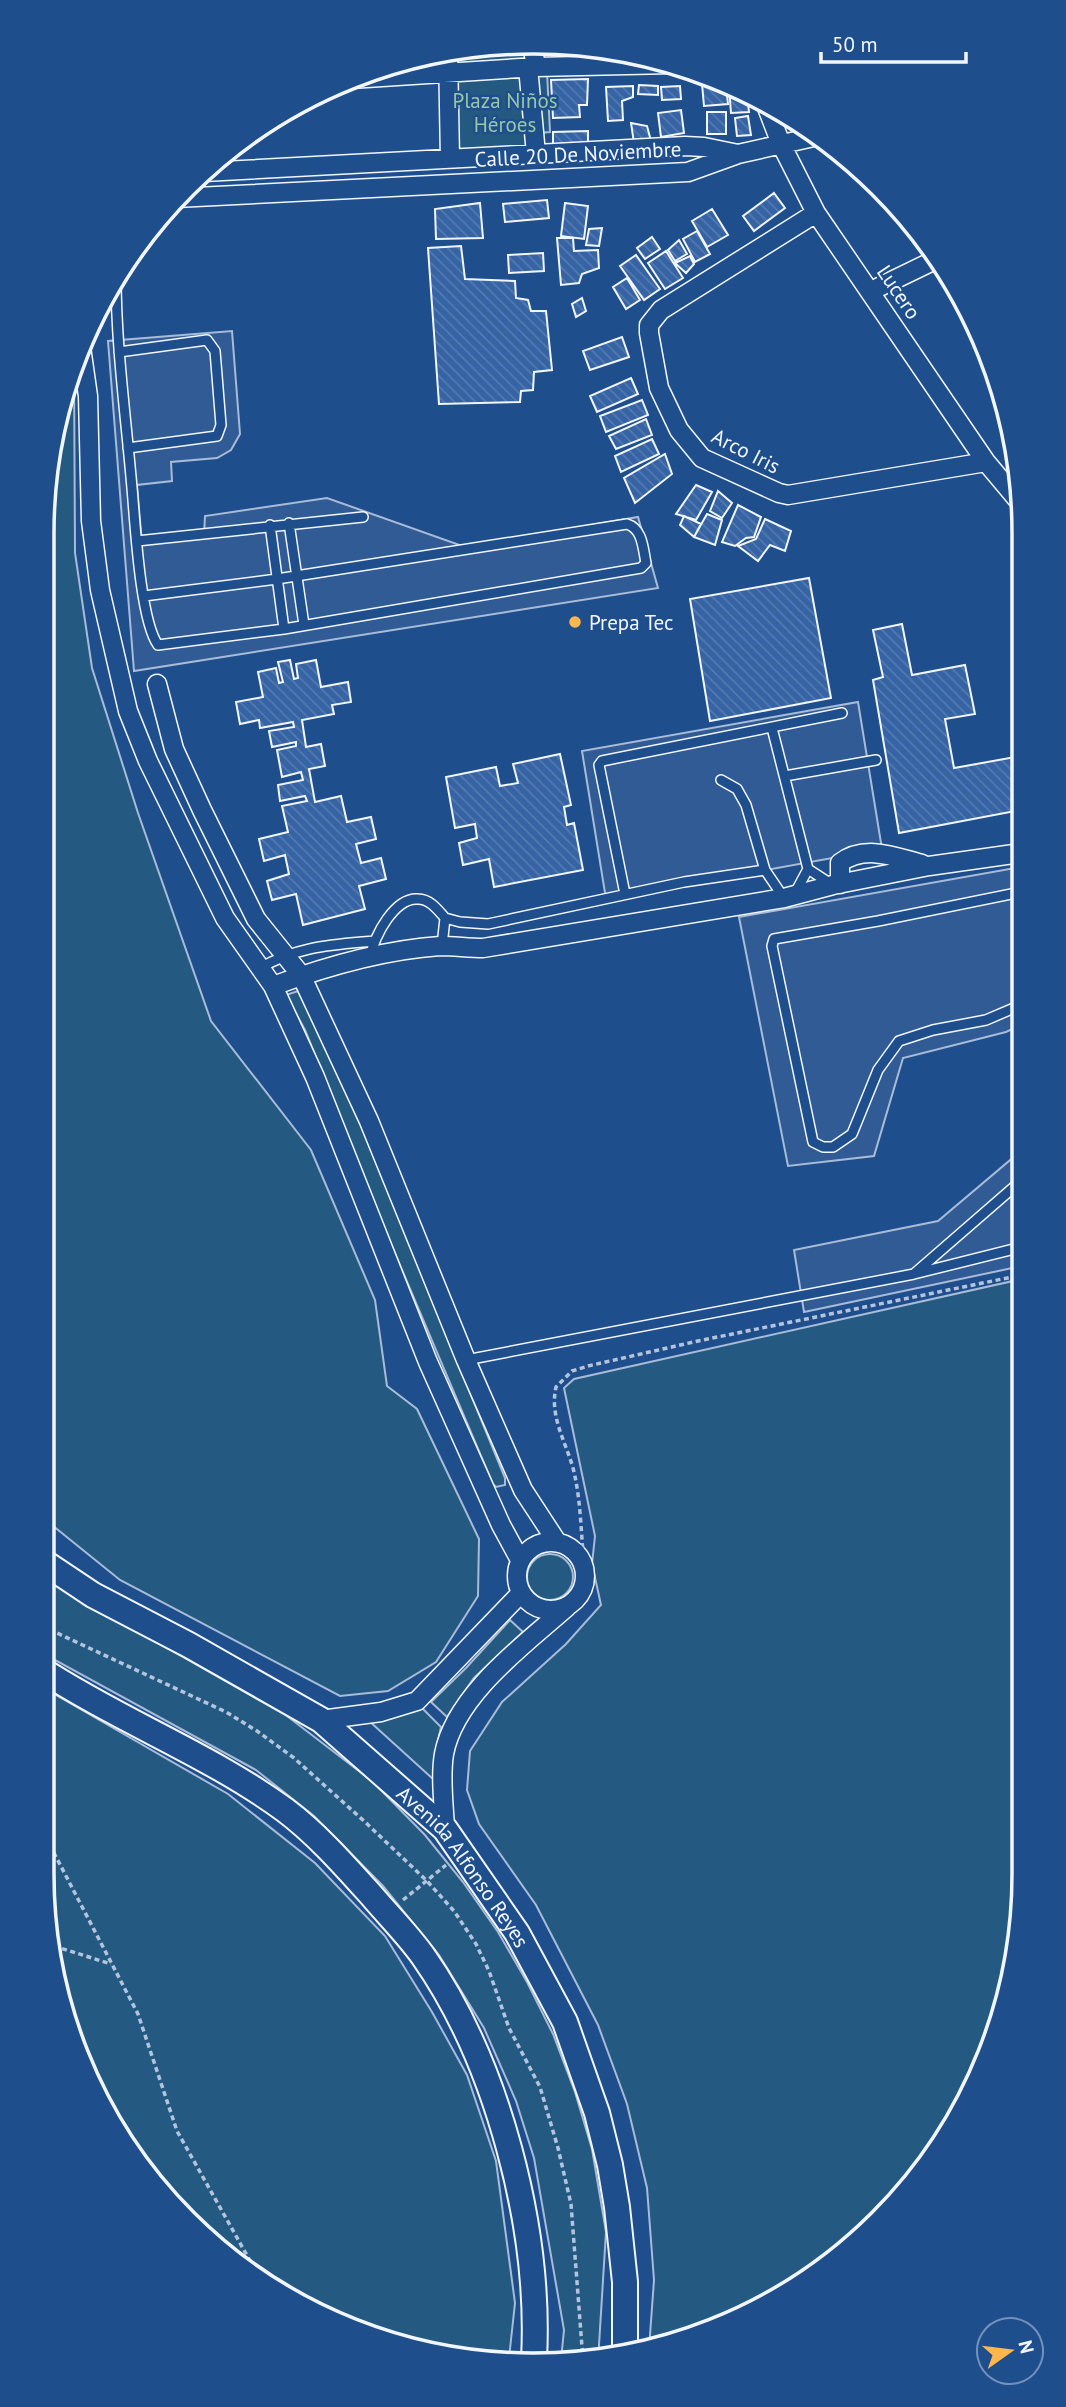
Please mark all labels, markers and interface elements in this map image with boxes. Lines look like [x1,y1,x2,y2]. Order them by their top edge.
scale bar [821,21,966,65]
text: 50 m [832,31,878,58]
park label: Plaza Niños Héroes [452,87,558,138]
street label: Calle 20 De Noviembre [474,135,682,173]
street label: Lucero [871,260,927,324]
street label: Arco Iris [707,422,785,480]
place label: Prepa Tec [589,609,673,636]
marker: Prepa Tec [567,614,583,630]
street label: Avenida Alfonso Reyes [391,1780,536,1952]
north arrow [975,2316,1045,2386]
text: N [1013,2338,1040,2356]

